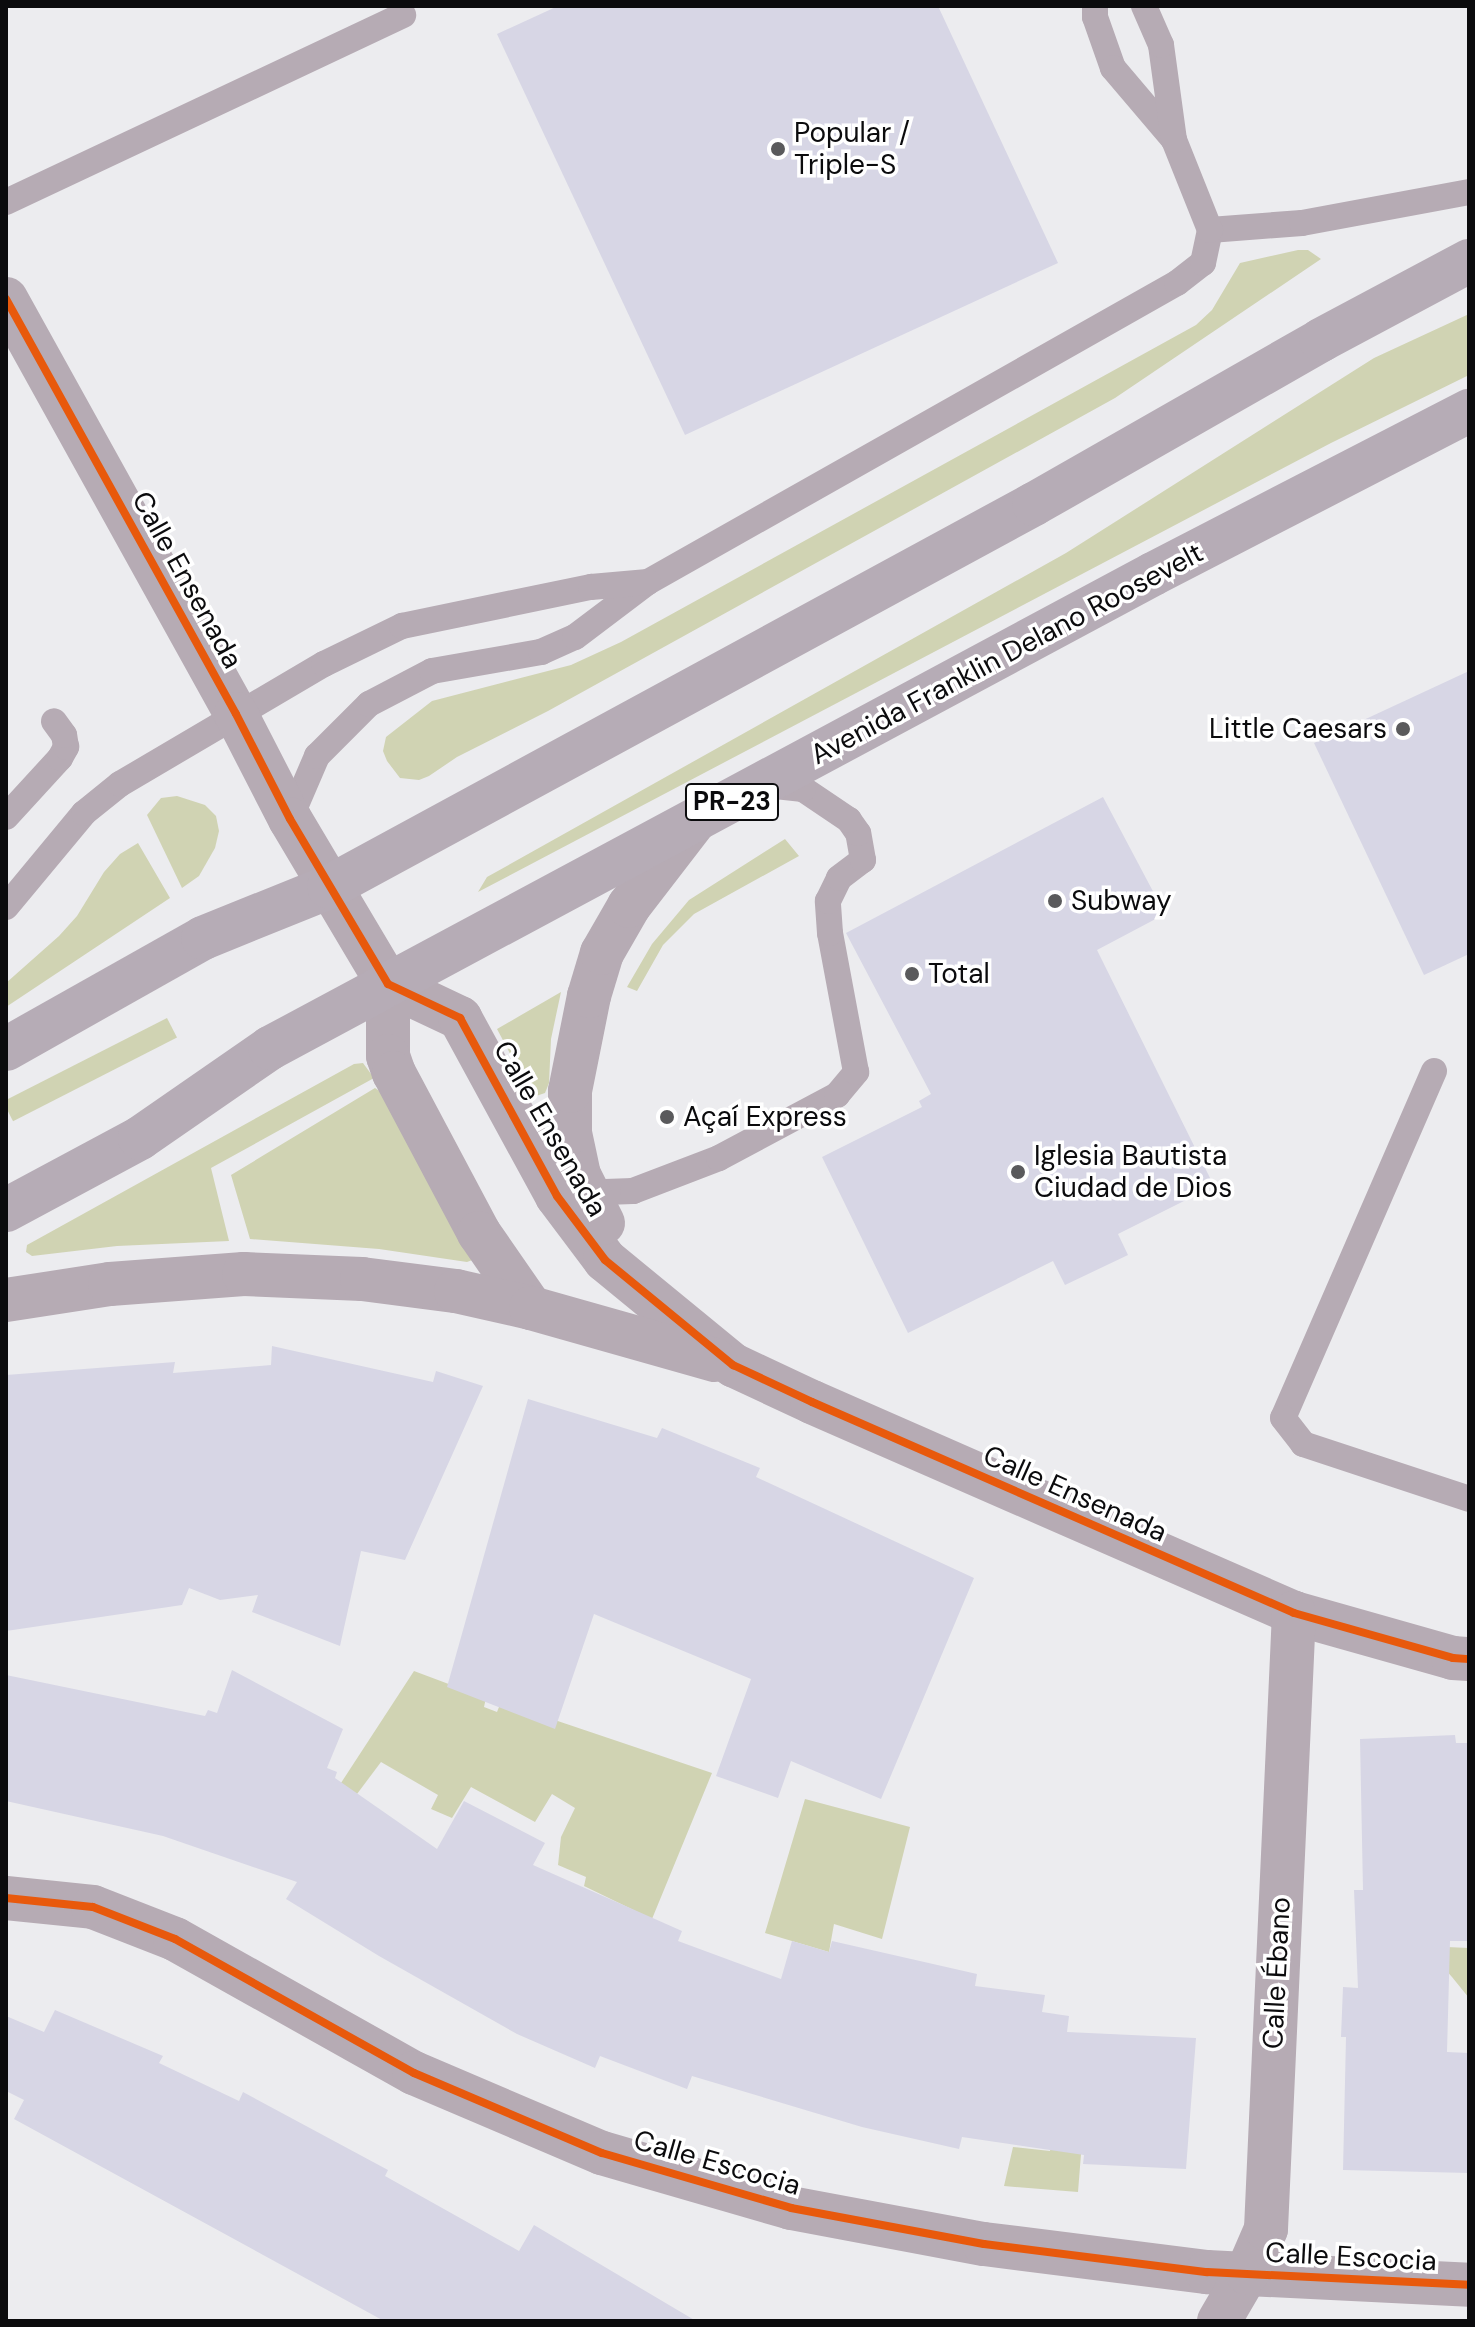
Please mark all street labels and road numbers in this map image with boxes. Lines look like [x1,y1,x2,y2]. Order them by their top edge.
street label: Calle Ensenada [125,486,249,674]
street label: Avenida Franklin Delano Roosevelt [805,536,1209,772]
road number: PR-23 [684,780,780,824]
street label: Calle Ensenada [486,1035,614,1223]
street label: Calle Ensenada [978,1439,1172,1549]
street label: Calle Ébano [1256,1896,1298,2050]
street label: Calle Escocia [630,2123,804,2203]
street label: Calle Escocia [1264,2236,1438,2278]

